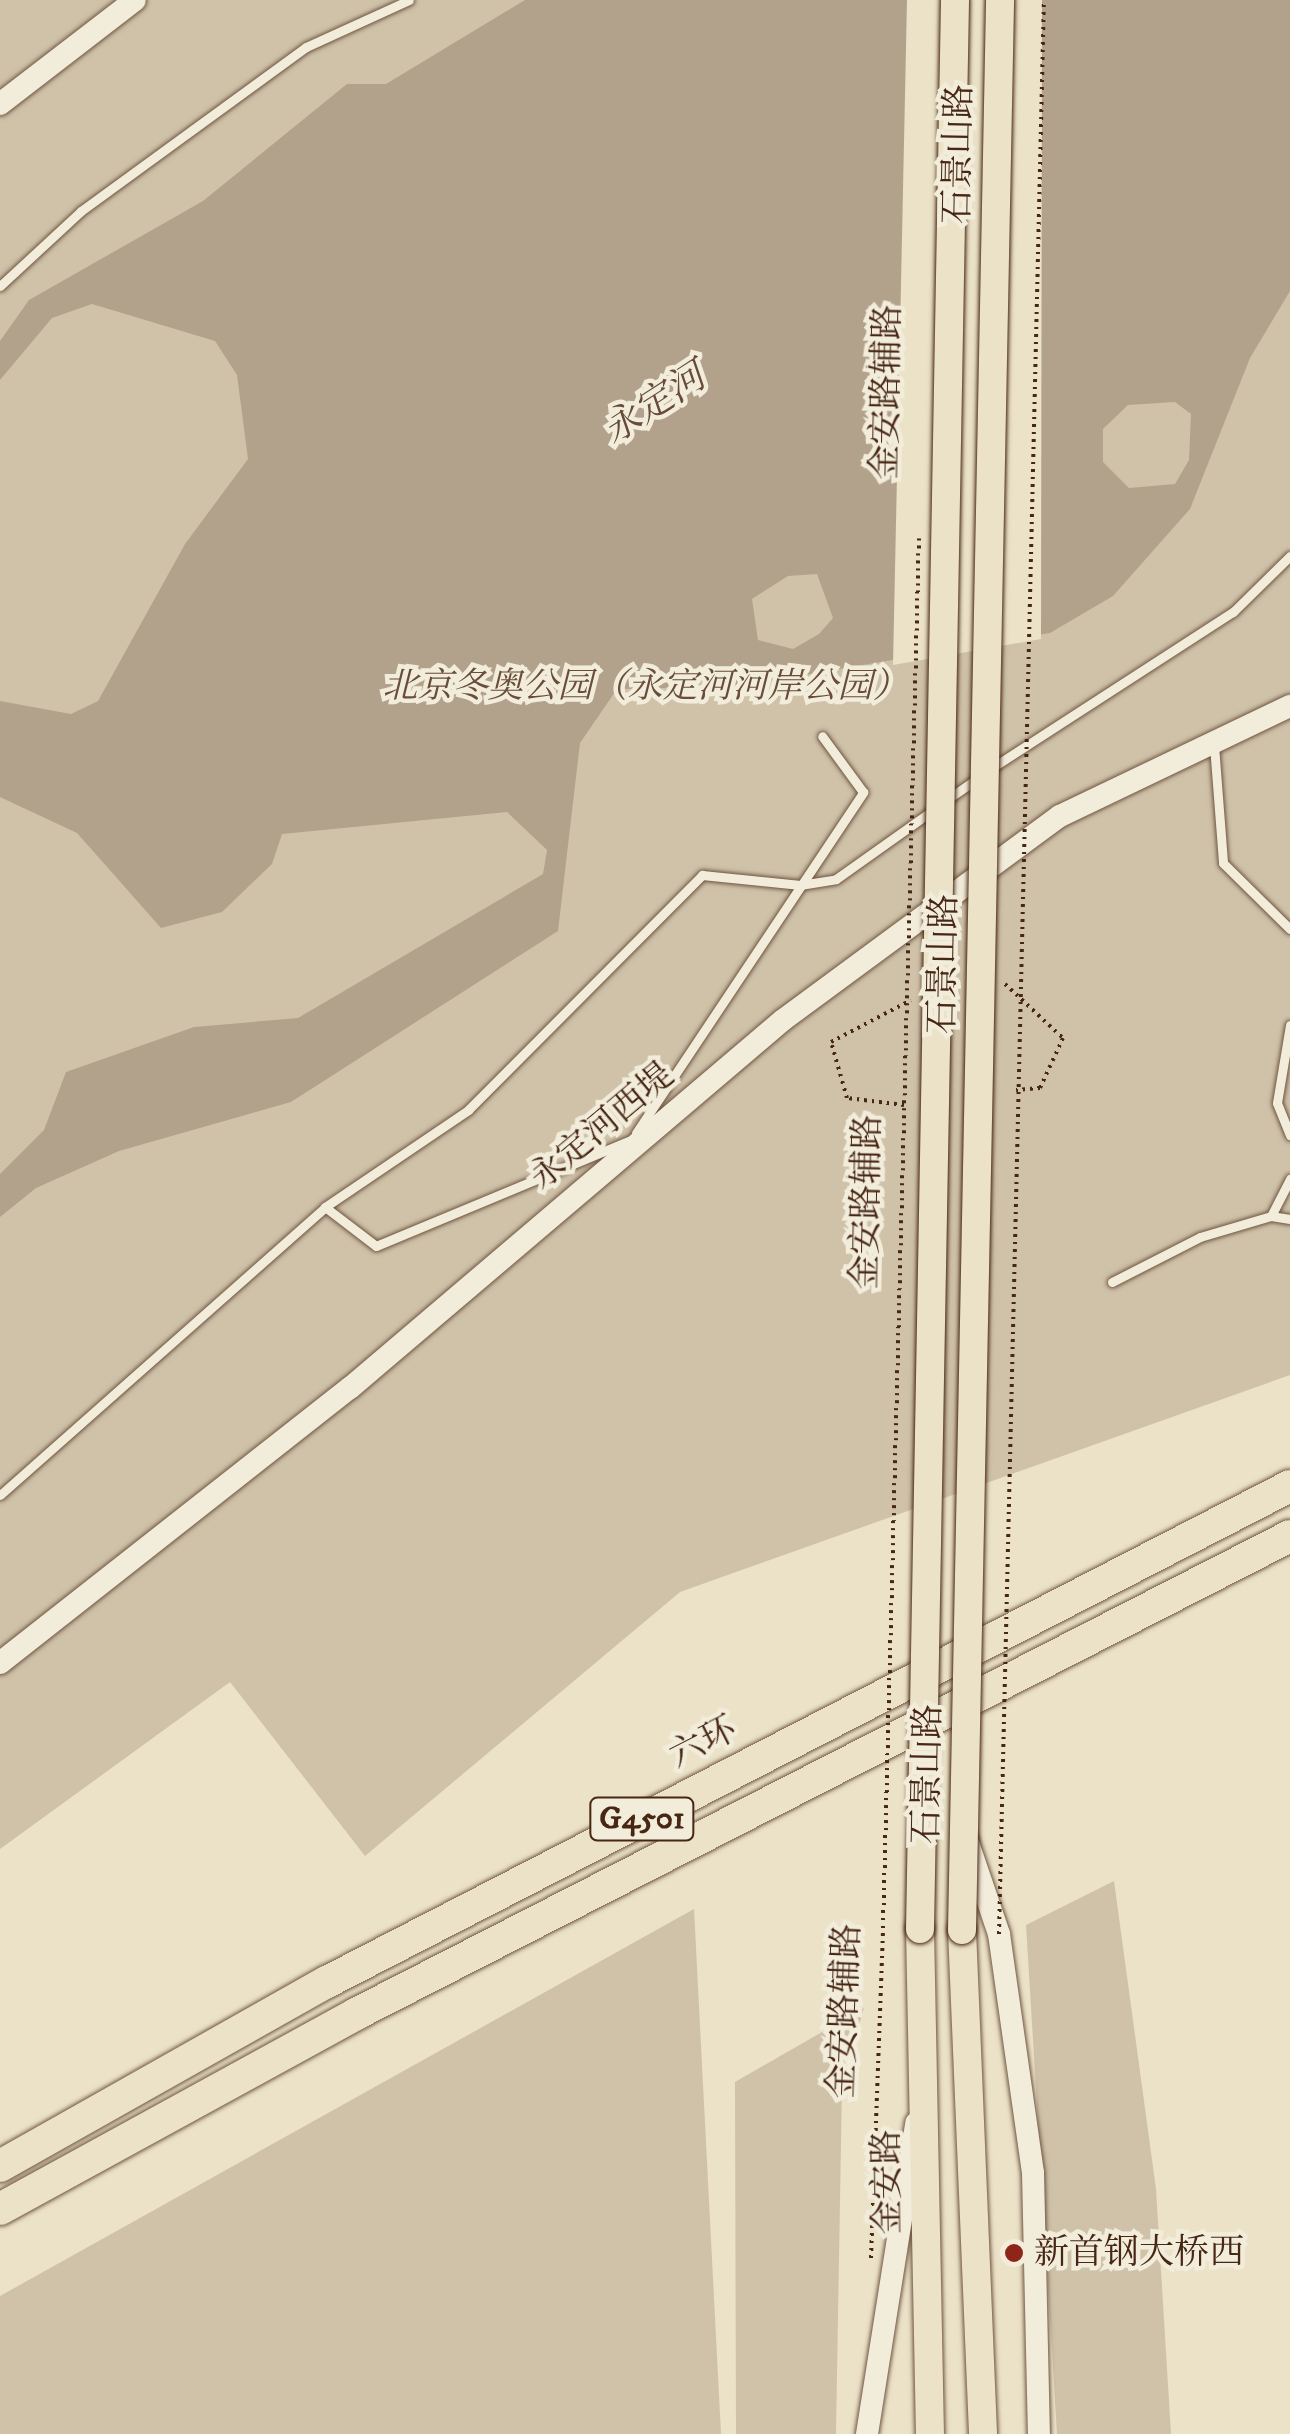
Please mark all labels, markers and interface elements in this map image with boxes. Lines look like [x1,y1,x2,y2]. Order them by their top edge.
street label: 石景山路 [937,84,981,224]
street label: 金安路辅路 [864,304,910,480]
water label: 永定河 [595,355,715,455]
park label: 北京冬奥公园（永定河河岸公园） [383,666,907,708]
street label: 石景山路 [922,894,966,1034]
street label: 永定河西堤 [521,1055,683,1199]
street label: 金安路辅路 [844,1114,890,1290]
street label: 石景山路 [906,1704,950,1844]
street label: 六环 [662,1708,744,1778]
road number: G4501 [587,1792,697,1846]
street label: 金安路辅路 [821,1923,869,2099]
street label: 金安路 [866,2129,910,2235]
place label: 新首钢大桥西 [1034,2232,1244,2274]
marker: 新首钢大桥西 [1003,2242,1025,2264]

